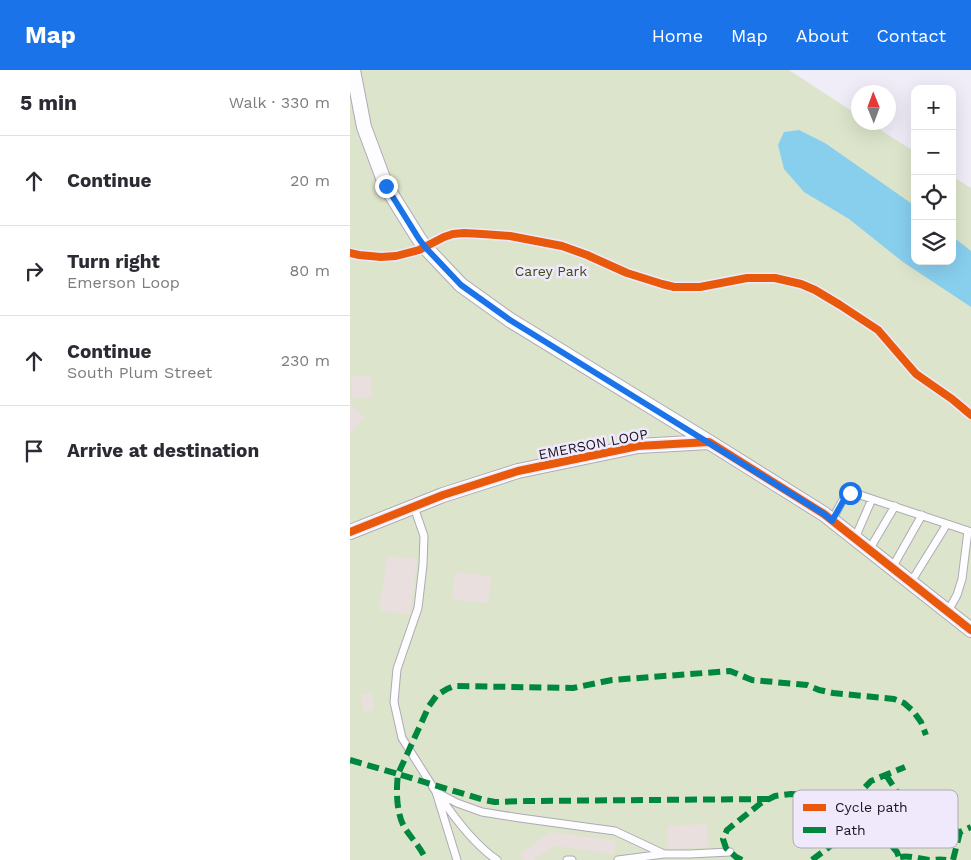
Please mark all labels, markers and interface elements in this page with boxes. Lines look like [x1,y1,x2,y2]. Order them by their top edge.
text: Map [25,21,76,49]
text: Home [652,25,703,46]
text: Map [731,25,768,46]
text: About [796,25,848,46]
text: Contact [876,25,946,46]
north arrow [851,85,896,130]
map controls [911,85,956,265]
button: + [911,85,956,130]
text: 5 min [20,90,77,115]
text: Walk · 330 m [229,93,330,112]
button: − [911,130,956,175]
icon: ahead [20,167,48,195]
text: Continue [67,169,151,192]
text: 20 m [290,171,330,190]
route end [375,175,398,198]
button: locate [911,175,956,220]
button: layers [911,220,956,265]
text: Turn right [67,250,160,273]
icon: right [20,257,48,285]
text: 80 m [289,261,330,280]
park label: Carey Park [515,263,587,279]
text: Emerson Loop [67,273,180,292]
text: Continue [67,340,151,363]
icon: ahead [20,347,48,375]
text: 230 m [281,351,330,370]
text: South Plum Street [67,363,212,382]
street label: EMERSON LOOP [537,426,649,462]
icon: arrive [20,437,48,465]
text: Arrive at destination [67,439,259,462]
route start [839,482,862,505]
legend [793,790,958,848]
text: Cycle path [835,799,908,815]
text: Path [835,822,866,838]

